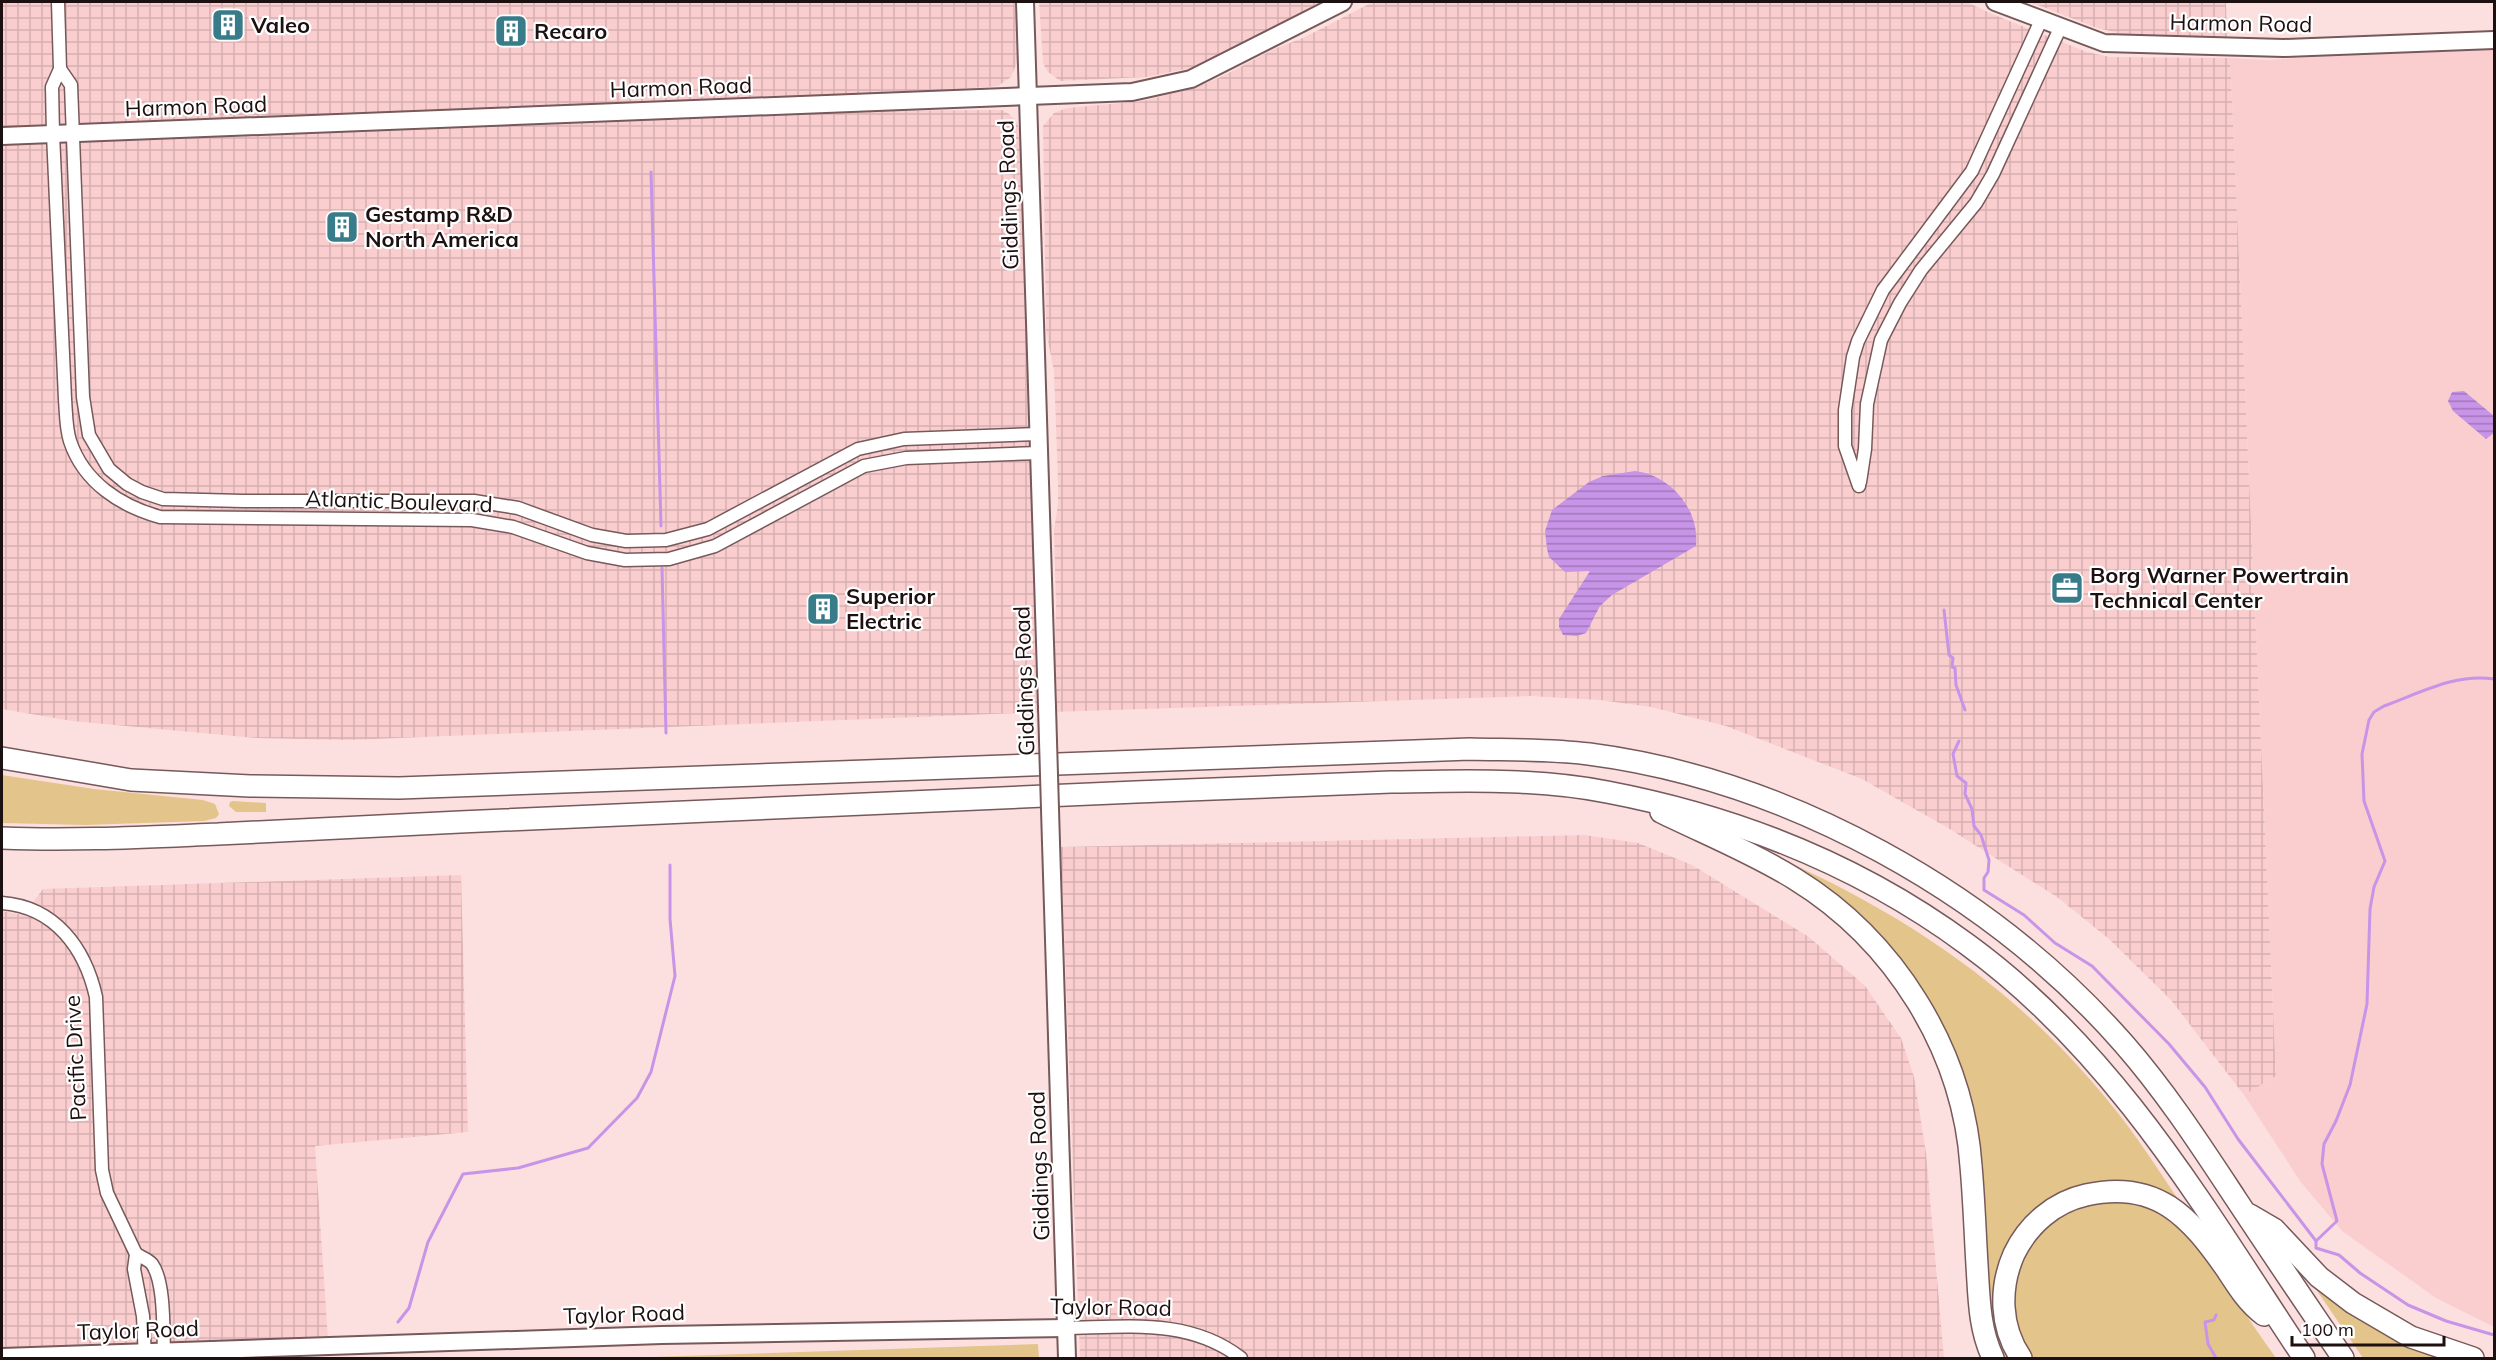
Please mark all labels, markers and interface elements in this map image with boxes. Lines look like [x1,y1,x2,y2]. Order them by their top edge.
building icon: Valeo [210,7,246,43]
street label: Harmon Road [2170,8,2312,38]
place label: Valeo [250,11,310,39]
building icon: Recaro [493,13,529,49]
place label: Recaro [534,17,607,45]
street label: Harmon Road [609,71,753,103]
street label: Harmon Road [124,90,268,122]
street label: Giddings Road [991,120,1025,270]
place label: Gestamp R&D North America [365,200,519,253]
building icon: Gestamp R&D North America [324,209,360,245]
street label: Atlantic Boulevard [305,484,493,518]
place label: Borg Warner Powertrain Technical Center [2090,561,2349,614]
office icon: Borg Warner Powertrain Technical Center [2049,570,2085,606]
place label: Superior Electric [846,582,935,635]
building icon: Superior Electric [805,591,841,627]
street label: Giddings Road [1007,606,1041,756]
street label: Pacific Drive [58,995,92,1121]
street label: Giddings Road [1022,1091,1056,1241]
street label: Taylor Road [1050,1292,1172,1322]
street label: Taylor Road [563,1298,685,1330]
scale bar [2292,1309,2444,1347]
street label: Taylor Road [77,1314,199,1346]
text: 100 m [2301,1318,2354,1341]

